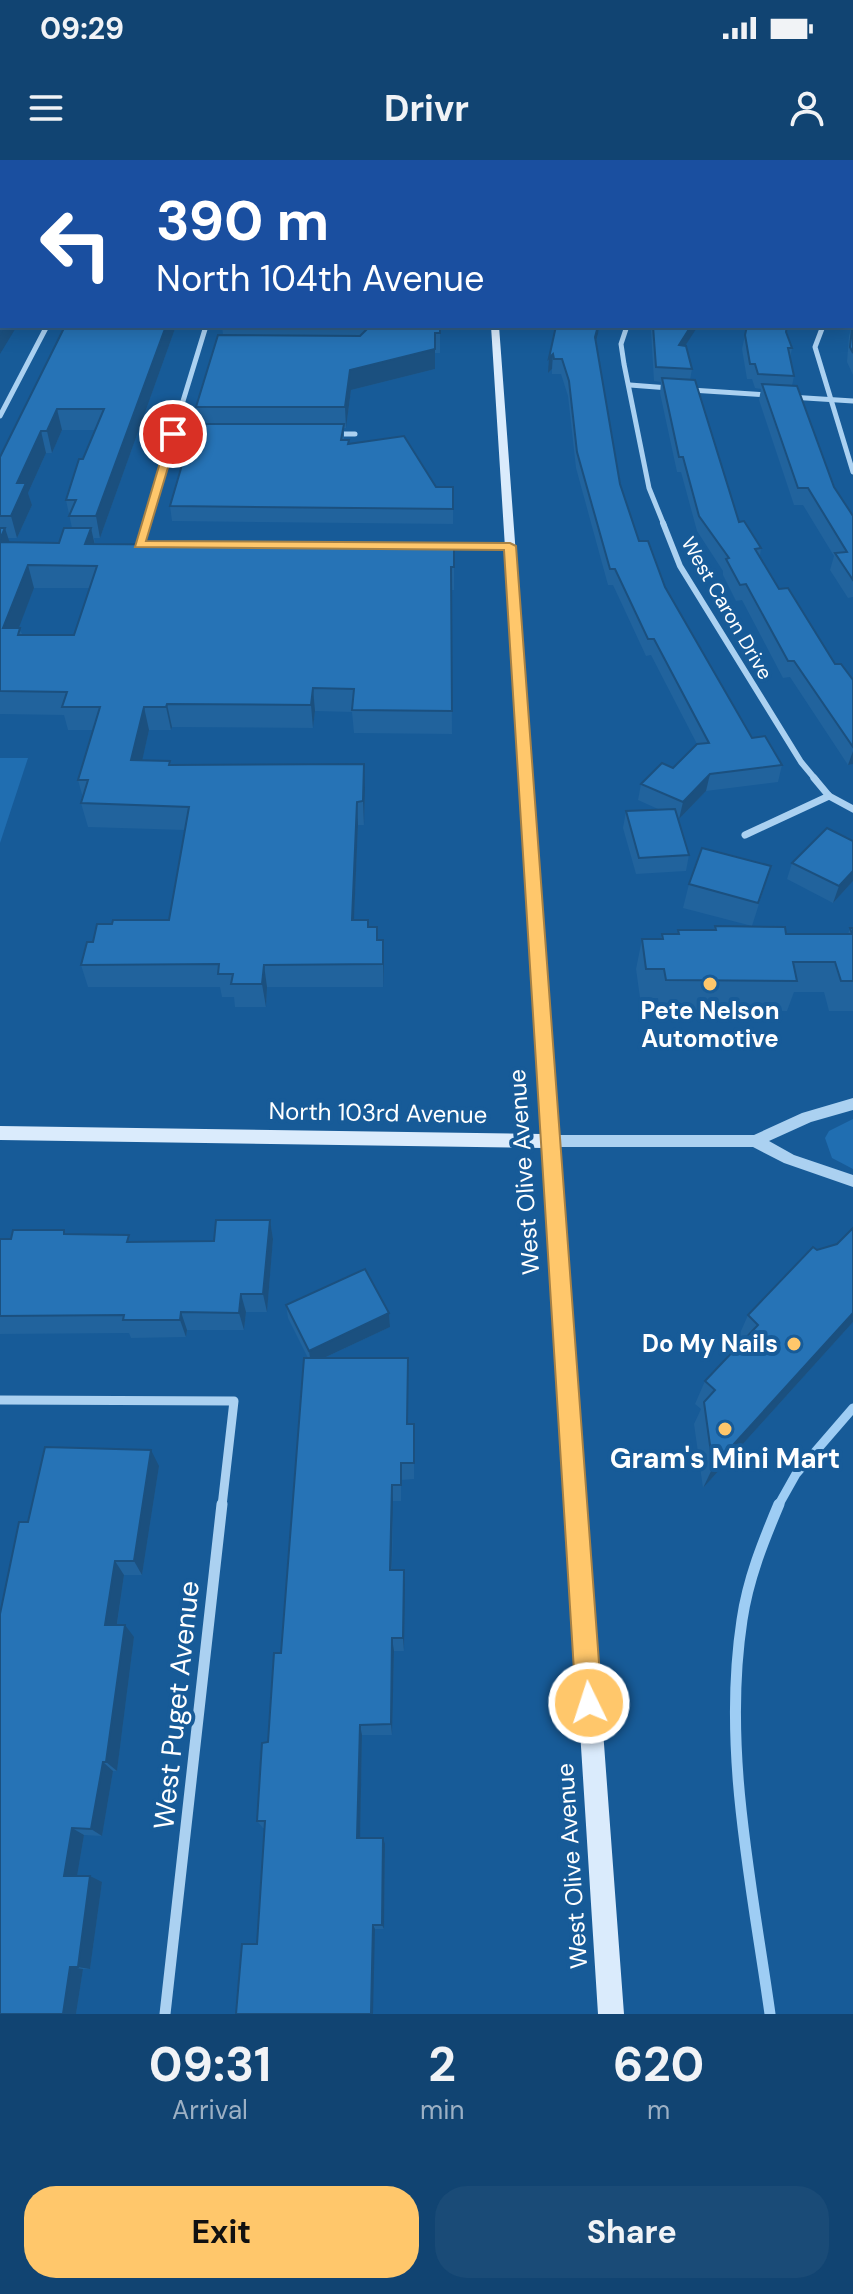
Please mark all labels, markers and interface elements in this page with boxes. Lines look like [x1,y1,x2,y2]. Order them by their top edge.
text: 09:29 [40,9,124,48]
text: Drivr [384,85,469,132]
icon: menu [24,86,68,130]
icon: person [785,86,829,130]
text: 390 m [156,184,329,257]
icon: left [24,192,128,296]
text: North 104th Avenue [156,255,484,302]
pin [139,400,207,468]
icon: arrive [151,412,195,456]
street label: West Caron Drive [676,532,778,684]
marker: Pete Nelson Automotive [701,975,719,993]
place label: Pete Nelson Automotive [640,995,780,1054]
street label: West Olive Avenue [501,1068,546,1276]
street label: North 103rd Avenue [268,1095,488,1130]
place label: Do My Nails [642,1328,778,1359]
marker: Do My Nails [785,1335,803,1353]
marker: Gram's Mini Mart [716,1420,734,1438]
place label: Gram's Mini Mart [610,1440,840,1477]
street label: West Puget Avenue [145,1579,208,1831]
position arrow [547,1661,631,1745]
street label: West Olive Avenue [549,1762,594,1970]
text: 09:31 [149,2033,271,2096]
text: 2 [428,2033,456,2096]
text: 620 [613,2033,704,2096]
text: Arrival [172,2093,248,2127]
text: min [420,2093,464,2127]
text: m [647,2093,670,2127]
button: Exit [24,2186,419,2278]
button: Share [435,2186,829,2278]

